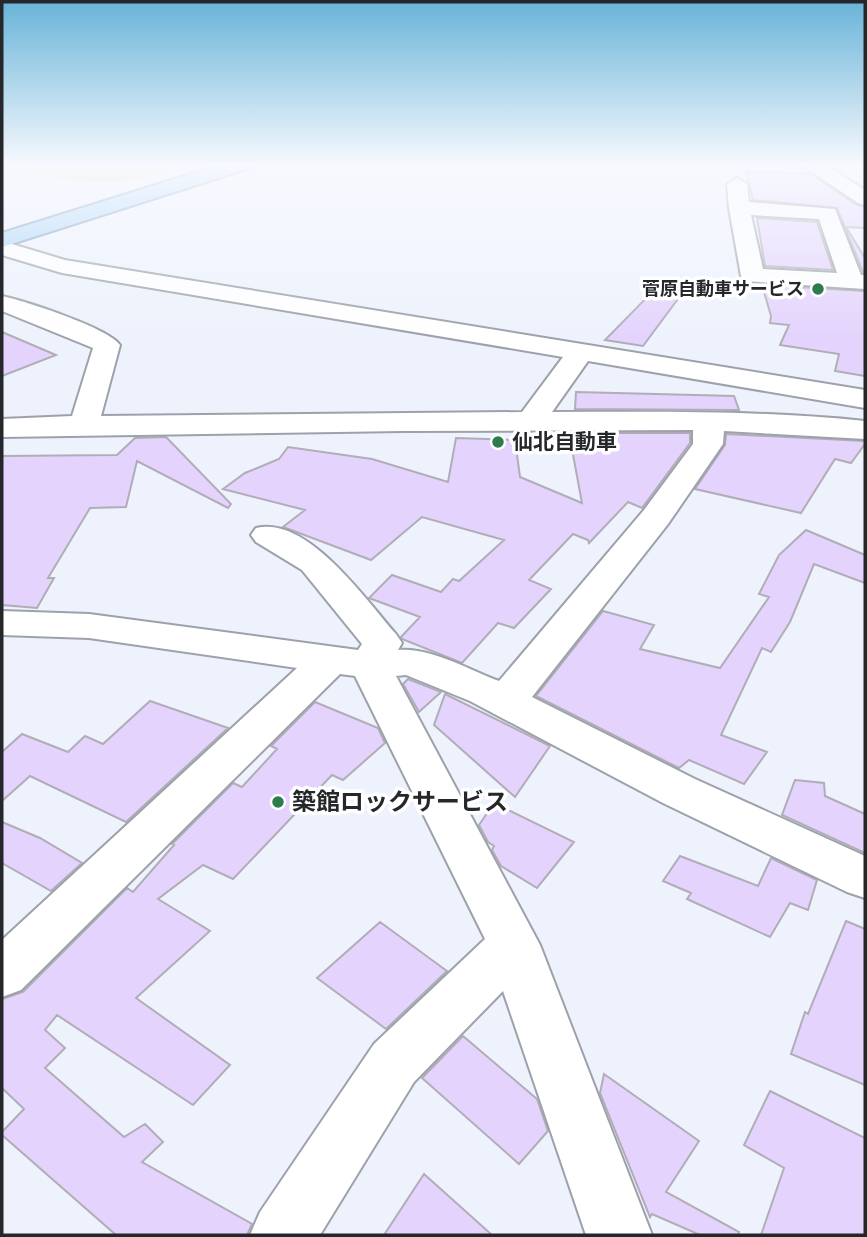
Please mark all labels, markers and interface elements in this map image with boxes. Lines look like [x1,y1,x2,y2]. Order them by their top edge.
place label: 菅原自動車サービス [642,278,804,299]
marker: 菅原自動車サービス [810,281,826,297]
place label: 仙北自動車 [512,429,617,454]
marker: 仙北自動車 [490,434,506,450]
place label: 築館ロックサービス [292,787,508,815]
marker: 築館ロックサービス [270,794,286,810]

